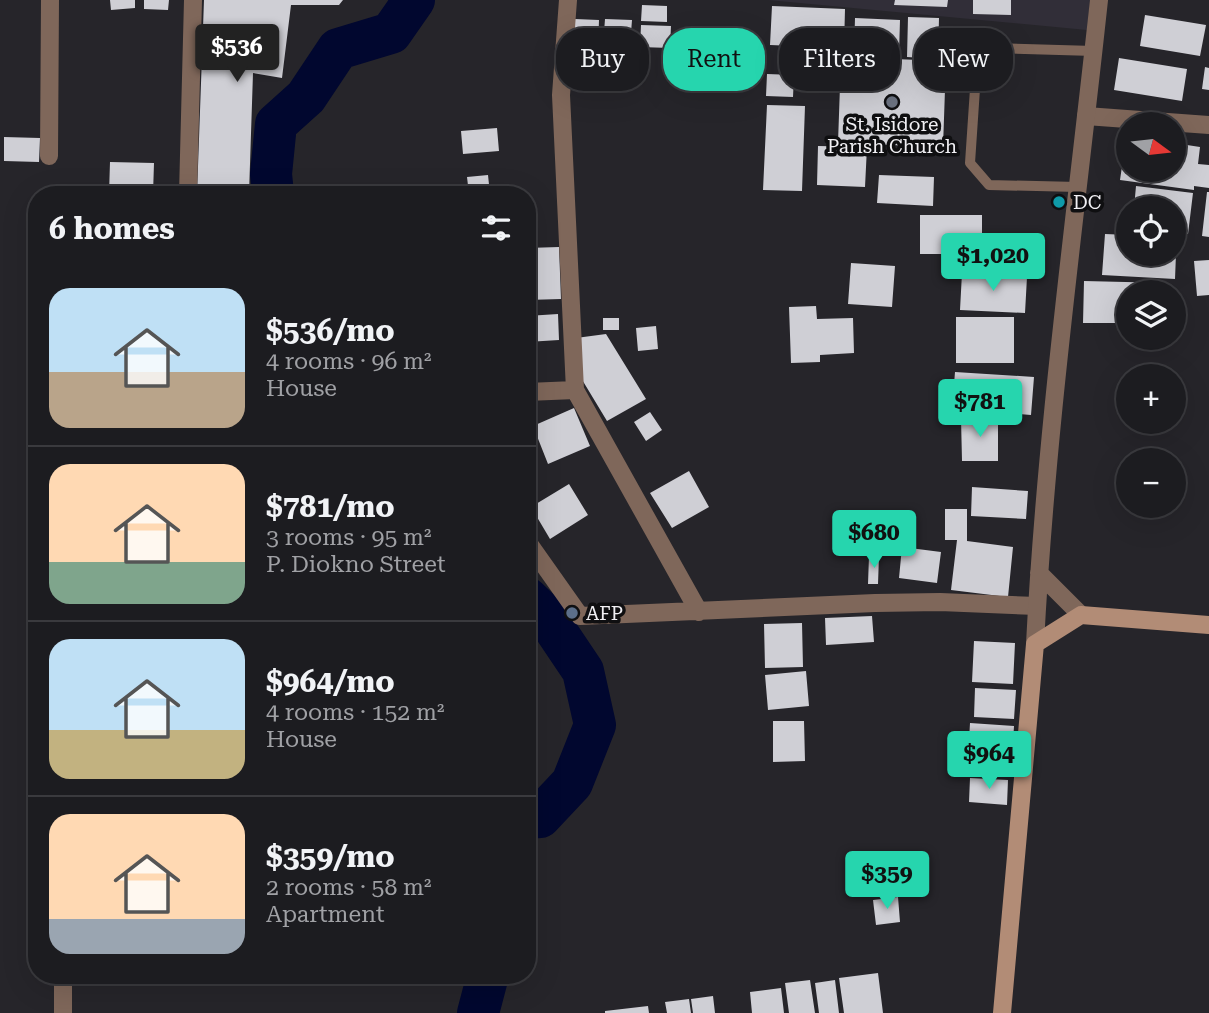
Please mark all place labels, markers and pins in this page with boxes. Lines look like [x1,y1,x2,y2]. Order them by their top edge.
pin: $536 [196,24,278,84]
marker: St. Isidore Parish Church [884,94,900,110]
place label: St. Isidore Parish Church [827,113,957,158]
place label: DC [1073,191,1101,214]
marker: DC [1051,194,1067,210]
pin: $1,020 [936,233,1050,293]
pin: $781 [939,380,1021,439]
pin: $680 [833,510,915,570]
place label: AFP [586,602,623,625]
marker: AFP [564,605,580,621]
pin: $964 [948,732,1030,791]
pin: $359 [846,852,928,911]

